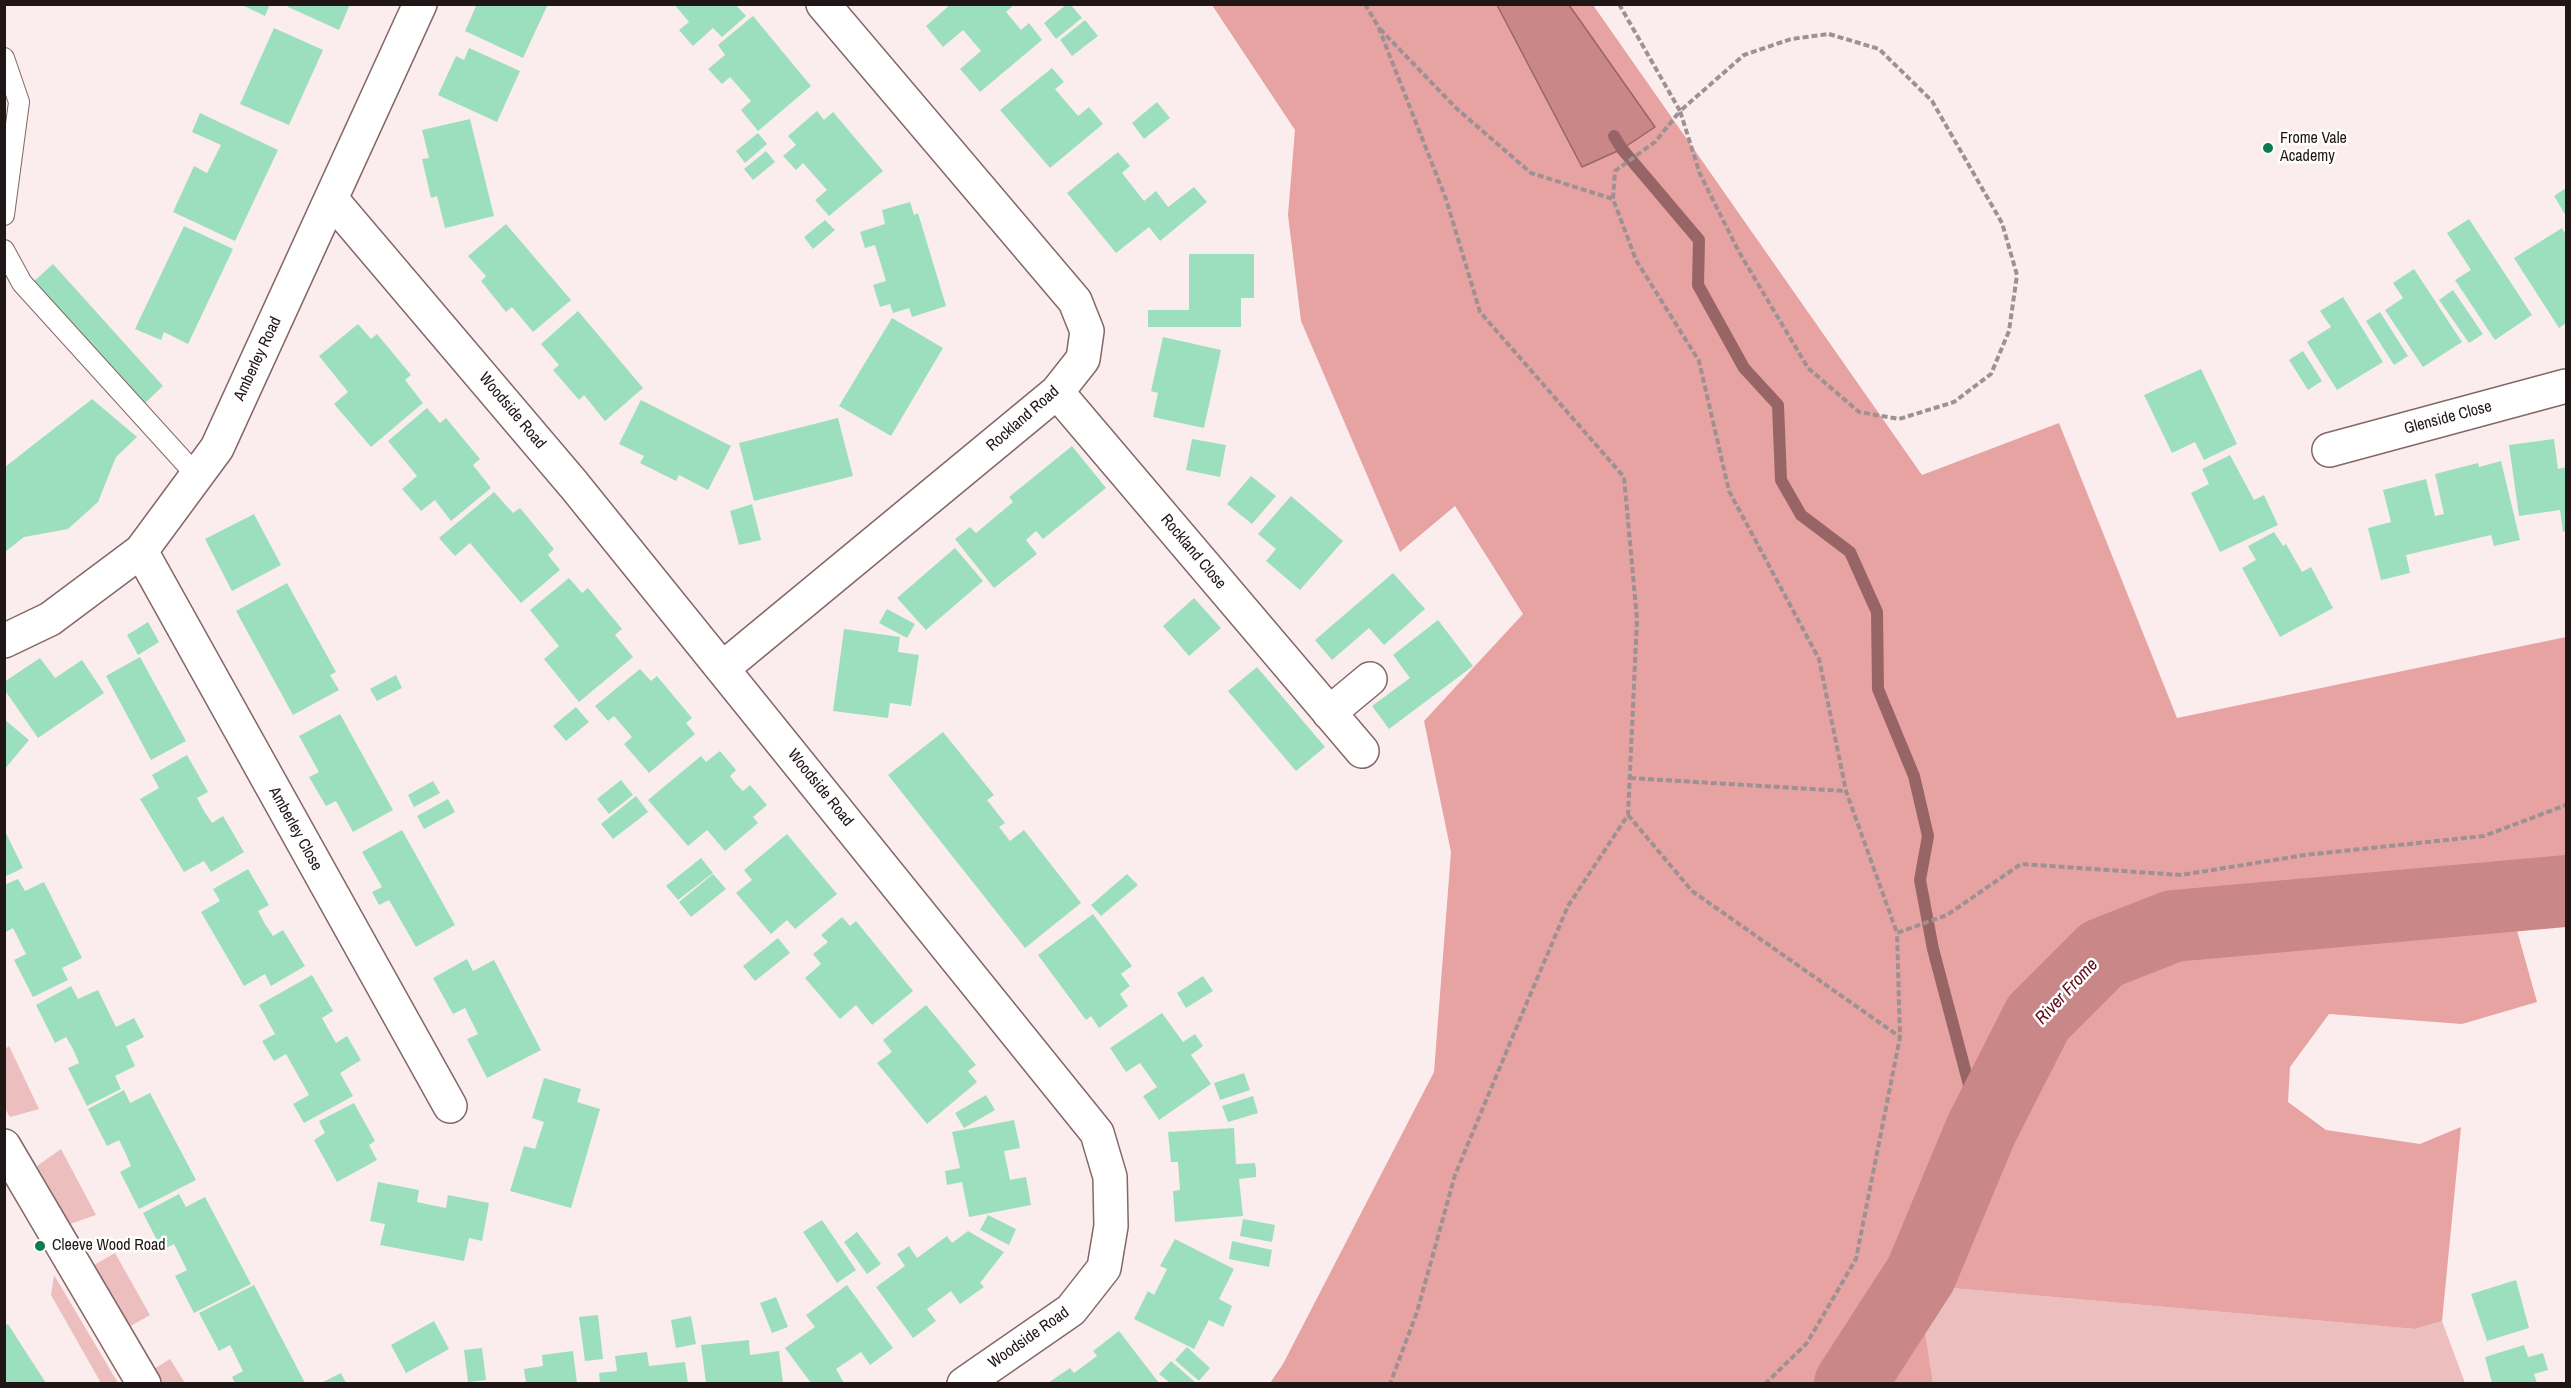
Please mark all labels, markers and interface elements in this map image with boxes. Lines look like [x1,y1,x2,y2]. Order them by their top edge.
place label: Frome Vale Academy [2280,129,2347,167]
marker: Frome Vale Academy [2261,141,2275,155]
street label: Amberley Road [230,314,286,404]
street label: Woodside Road [474,369,550,453]
street label: Rockland Road [983,382,1063,456]
street label: Glenside Close [2402,397,2494,439]
street label: Rockland Close [1156,511,1230,593]
street label: Woodside Road [783,745,857,831]
street label: Amberley Close [264,784,326,874]
water label: River Frome [2031,955,2103,1029]
place label: Cleeve Wood Road [52,1236,166,1256]
marker: Cleeve Wood Road [33,1239,47,1253]
street label: Woodside Road [985,1303,1073,1373]

